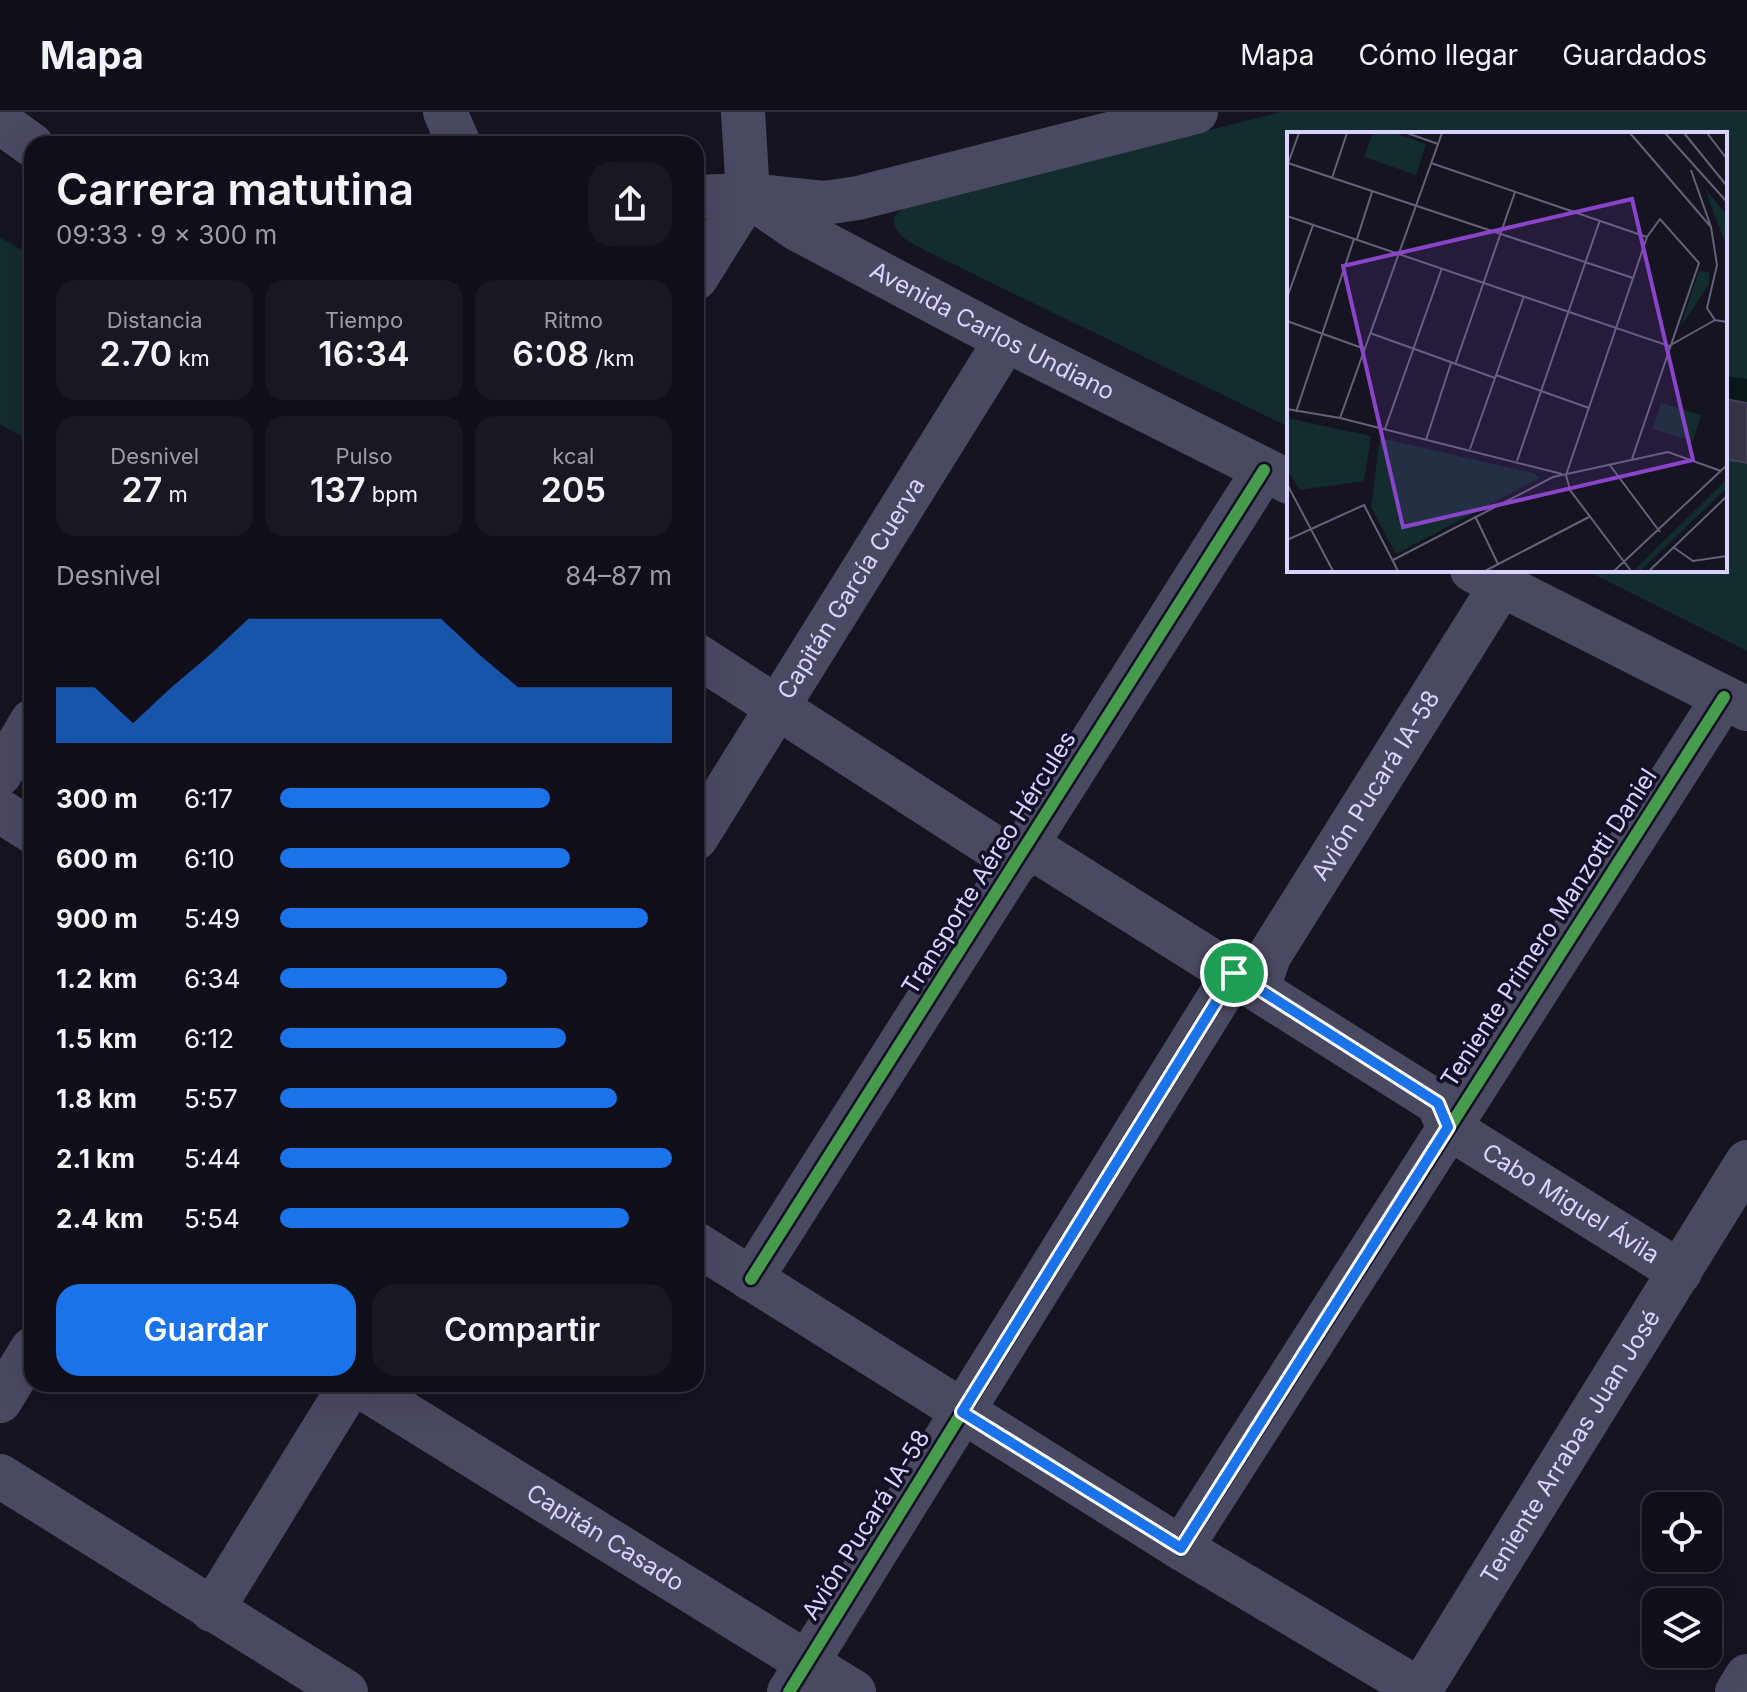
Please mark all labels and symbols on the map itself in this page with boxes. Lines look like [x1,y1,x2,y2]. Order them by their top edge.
inset map [1287,132,1727,572]
street label: Avenida Carlos Undiano [865,255,1120,406]
street label: Capitán García Cuerva [771,472,931,704]
street label: Avión Pucará IA-58 [1305,685,1446,886]
street label: Transporte Aéreo Hércules [895,726,1082,1000]
street label: Teniente Primero Manzotti Daniel [1434,763,1663,1093]
pin [1200,939,1268,1007]
street label: Cabo Miguel Ávila [1477,1137,1665,1269]
street label: Teniente Arrabas Juan José [1474,1304,1666,1590]
street label: Avión Pucará IA-58 [795,1424,936,1625]
street label: Capitán Casado [521,1478,690,1597]

